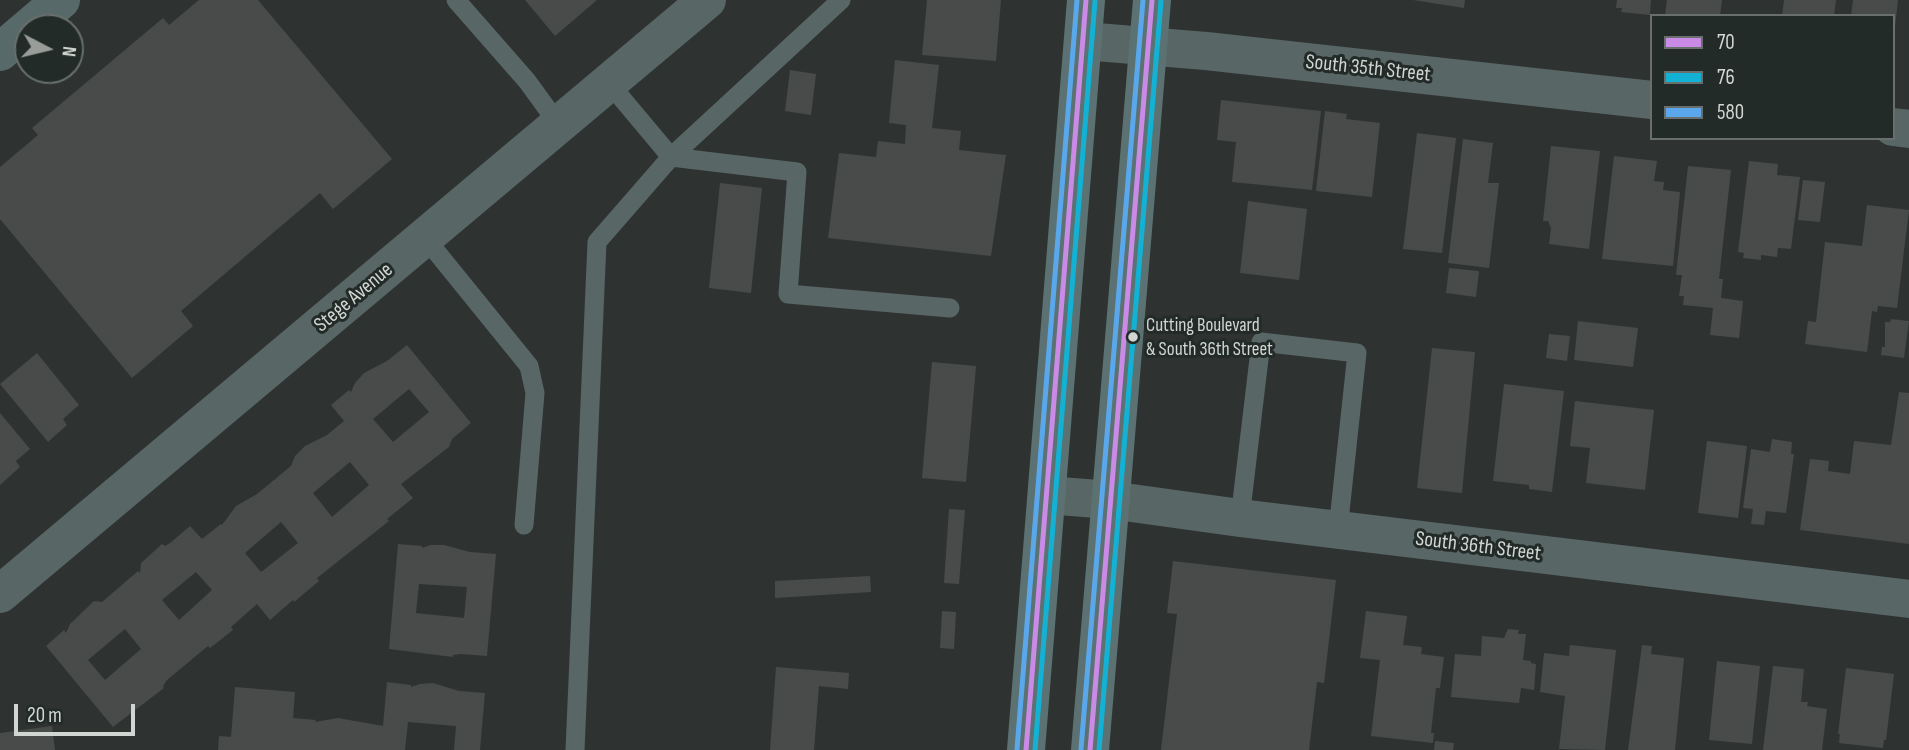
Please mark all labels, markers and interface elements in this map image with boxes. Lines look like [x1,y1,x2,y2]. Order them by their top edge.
north arrow [14,14,84,84]
legend [1650,14,1895,140]
text: 70 [1717,30,1735,55]
text: N [56,45,80,58]
street label: South 35th Street [1304,50,1432,88]
text: 76 [1717,65,1735,90]
text: 580 [1717,100,1744,125]
street label: Stege Avenue [309,258,399,338]
place label: Cutting Boulevard & South 36th Street [1146,315,1273,359]
marker: Cutting Boulevard & South 36th Street [1126,330,1140,344]
street label: South 36th Street [1414,527,1542,567]
scale bar [18,690,138,734]
text: 20 m [27,703,62,728]

